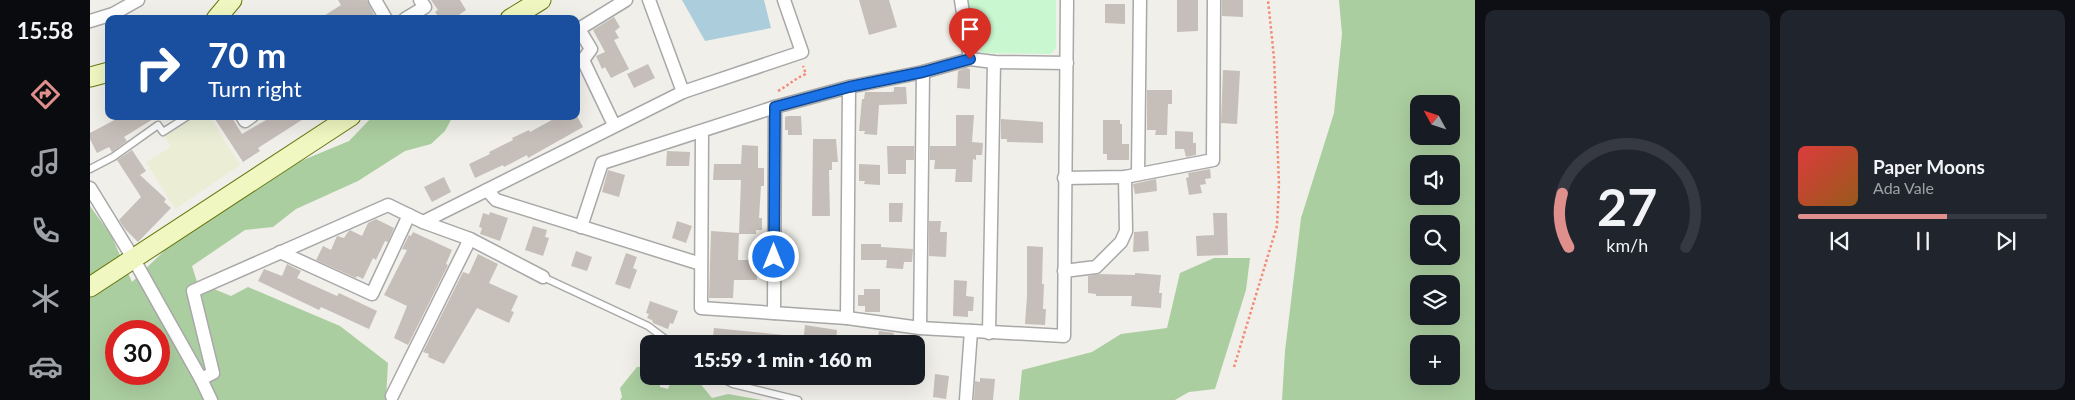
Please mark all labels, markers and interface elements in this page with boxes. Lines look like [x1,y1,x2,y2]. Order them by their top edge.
pin [949,8,991,59]
icon: arrive [956,15,984,43]
text: 15:58 [17,17,73,44]
text: 70 m [208,33,286,75]
icon: right [125,35,190,100]
text: Turn right [208,75,302,102]
icon: directions [28,77,63,112]
north arrow [1410,95,1460,145]
map controls [1410,95,1460,385]
icon: music [28,145,63,180]
button: sound [1410,155,1460,205]
text: Paper Moons [1873,155,1985,178]
text: 27 [1597,175,1658,237]
text: Ada Vale [1873,178,1934,197]
icon: phone [28,213,63,248]
button: search [1410,215,1460,265]
icon: previous [1826,227,1854,255]
icon: pause [1909,227,1937,255]
icon: next [1992,227,2020,255]
position arrow [747,230,799,282]
text: km/h [1607,234,1648,256]
button: layers [1410,275,1460,325]
icon: climate [28,281,63,316]
speed limit sign: 30 [105,320,170,385]
button: + [1410,335,1460,385]
text: 15:59 · 1 min · 160 m [693,348,872,371]
icon: car [28,349,63,384]

